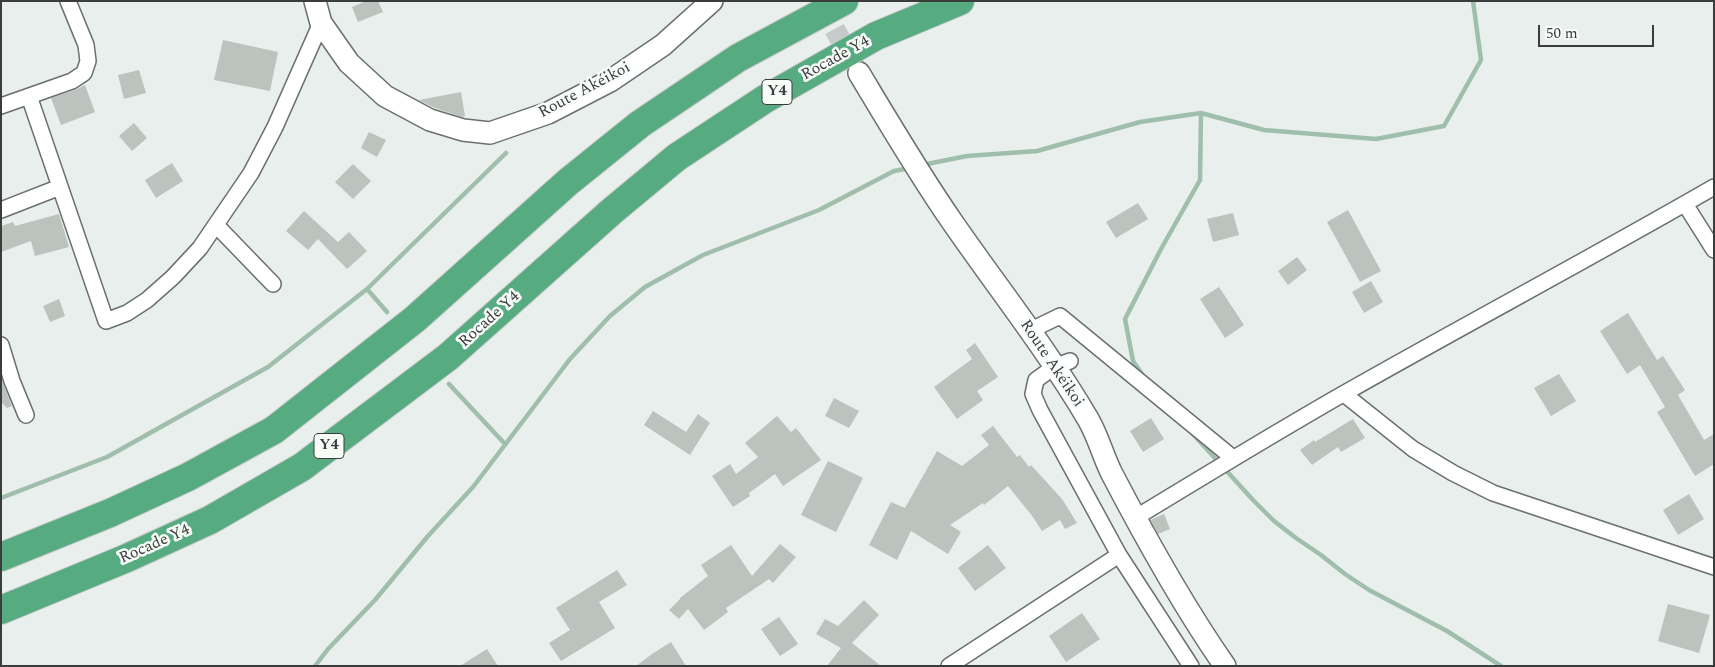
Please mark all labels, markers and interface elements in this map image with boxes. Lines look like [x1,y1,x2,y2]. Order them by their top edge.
scale bar [1540,15,1656,47]
text: 50 m [1546,22,1578,45]
street label: Rocade Y4 [799,32,873,86]
street label: Route Akéikoi [536,59,634,123]
road number: Y4 [762,80,792,104]
street label: Rocade Y4 [456,288,524,352]
street label: Route Akéikoi [1015,317,1087,411]
road number: Y4 [314,434,344,458]
street label: Rocade Y4 [117,521,193,569]

